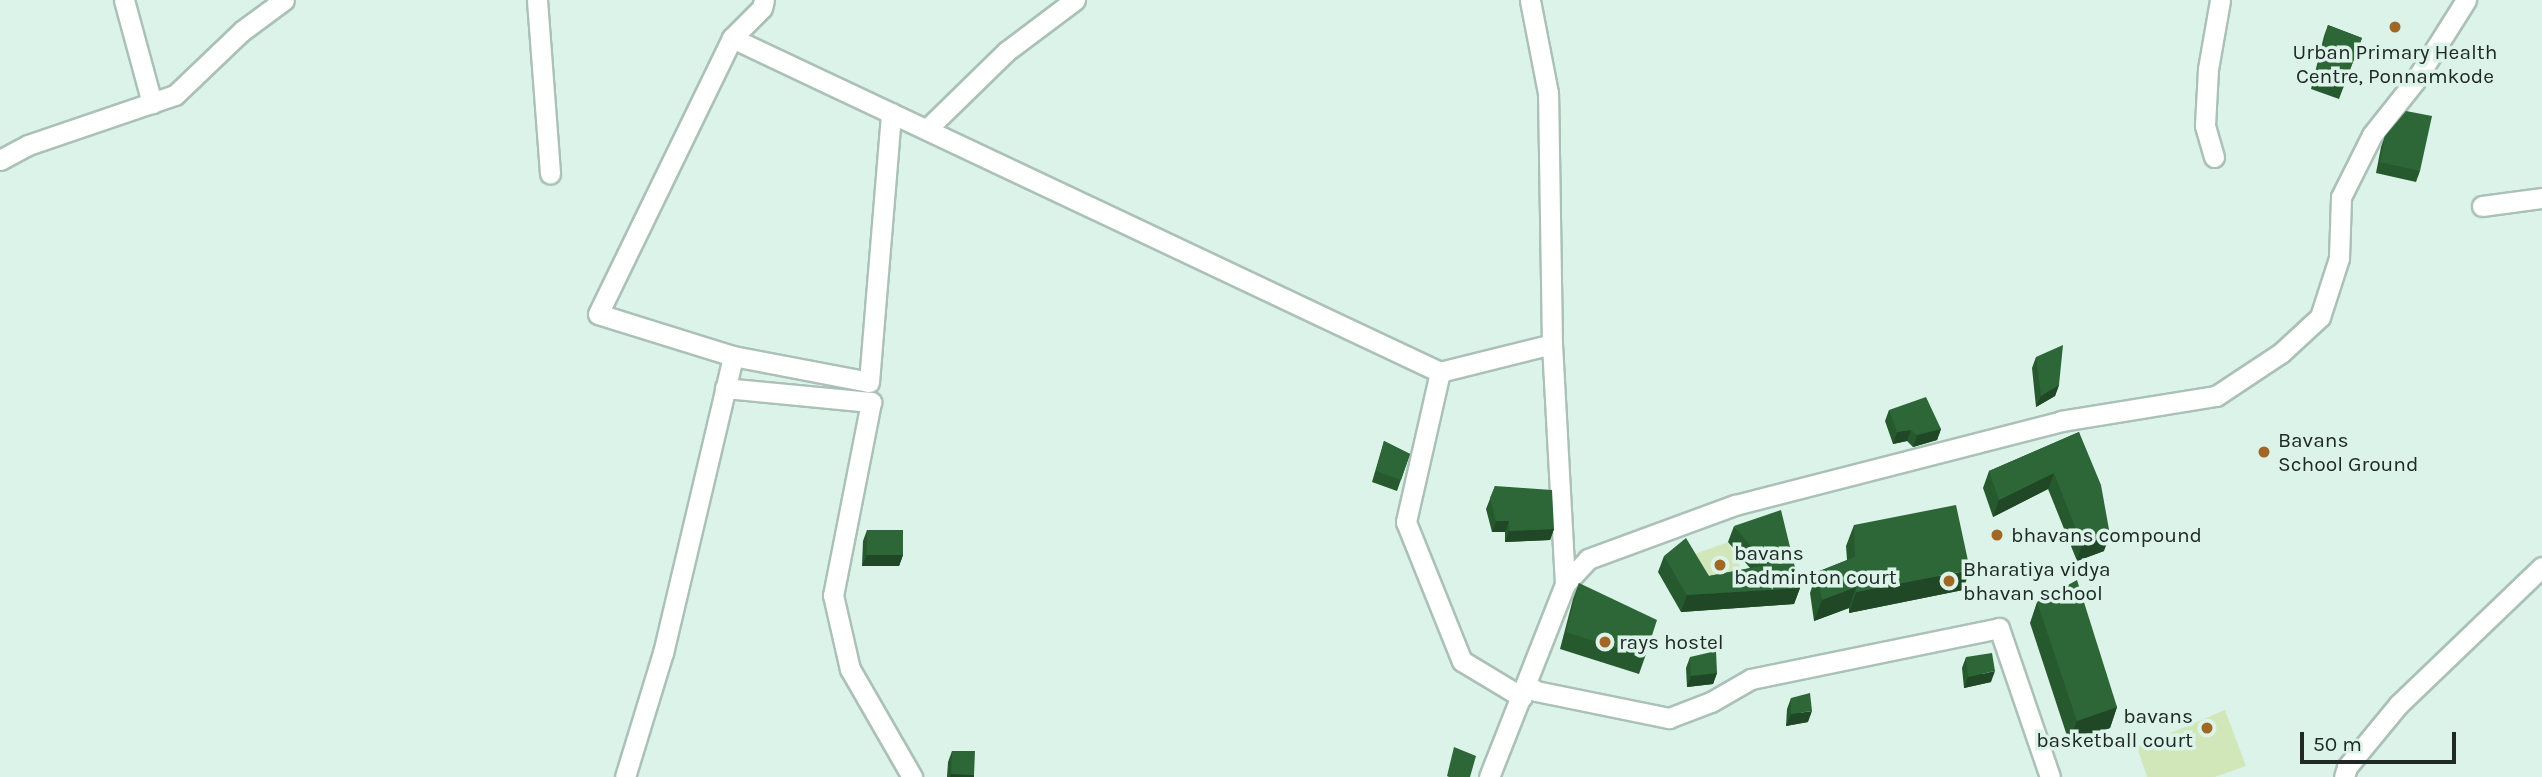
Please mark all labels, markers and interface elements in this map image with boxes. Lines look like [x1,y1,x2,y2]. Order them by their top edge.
marker: Urban Primary Health Centre, Ponnamkode [2385,17,2405,37]
place label: Urban Primary Health Centre, Ponnamkode [2293,39,2497,89]
place label: Bavans School Ground [2278,427,2418,477]
marker: Bavans School Ground [2256,444,2272,460]
place label: bhavans compound [2011,522,2202,548]
marker: bhavans compound [1989,527,2005,543]
place label: bavans badminton court [1734,540,1897,590]
place label: Bharatiya vidya bhavan school [1963,556,2111,606]
marker: bavans badminton court [1712,557,1728,573]
marker: Bharatiya vidya bhavan school [1941,573,1957,589]
place label: rays hostel [1619,629,1724,655]
marker: rays hostel [1597,634,1613,650]
place label: bavans basketball court [2036,703,2193,753]
scale bar [2304,718,2460,762]
marker: bavans basketball court [2199,720,2215,736]
text: 50 m [2313,732,2362,756]

